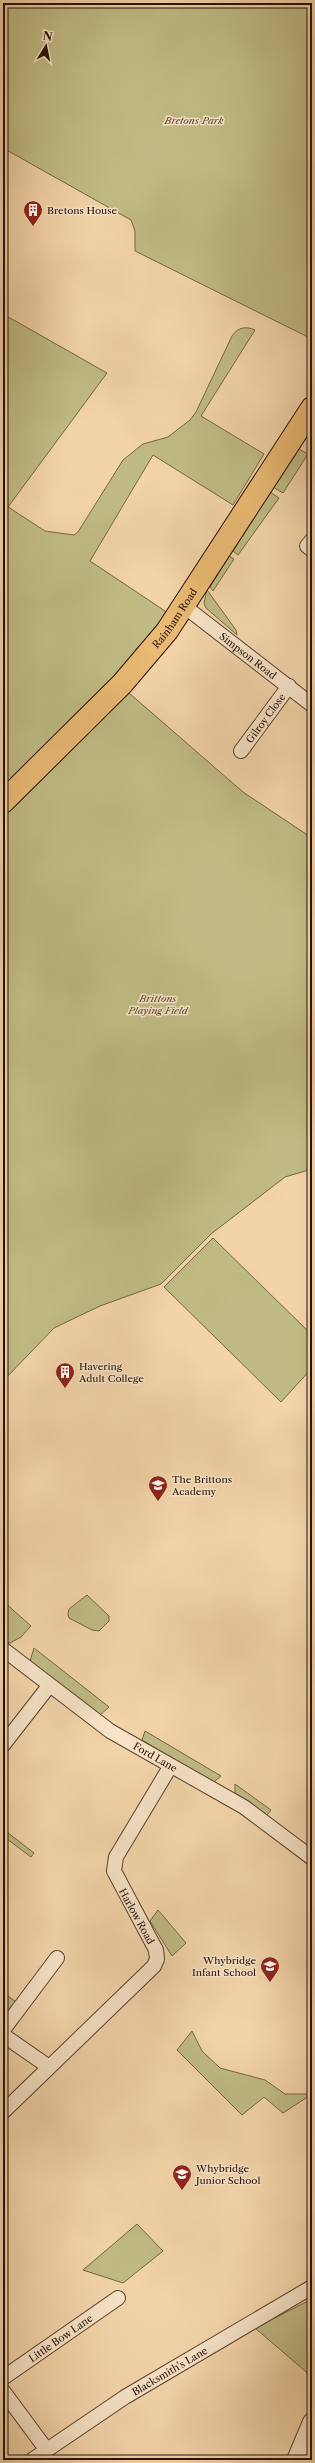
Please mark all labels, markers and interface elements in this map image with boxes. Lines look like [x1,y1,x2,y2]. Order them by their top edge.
north arrow [26,26,66,66]
text: N [42,28,54,44]
park label: Bretons Park [164,114,224,127]
building icon: Bretons House [22,199,44,227]
place label: Bretons House [47,204,118,217]
street label: Rainham Road [149,586,200,651]
street label: Simpson Road [217,630,279,682]
street label: Gilroy Close [243,690,289,746]
park label: Brittons Playing Field [127,992,189,1017]
place label: Havering Adult College [78,1360,144,1385]
building icon: Havering Adult College [54,1361,76,1389]
place label: The Brittons Academy [171,1473,232,1498]
school or university icon: The Brittons Academy [147,1474,169,1502]
street label: Ford Lane [131,1739,180,1775]
street label: Harlow Road [116,1886,157,1947]
place label: Whybridge Infant School [192,1954,256,1979]
school or university icon: Whybridge Infant School [259,1955,281,1983]
place label: Whybridge Junior School [194,2162,260,2187]
school or university icon: Whybridge Junior School [171,2163,193,2191]
street label: Little Bow Lane [26,2311,96,2365]
street label: Blacksmith's Lane [130,2344,210,2399]

